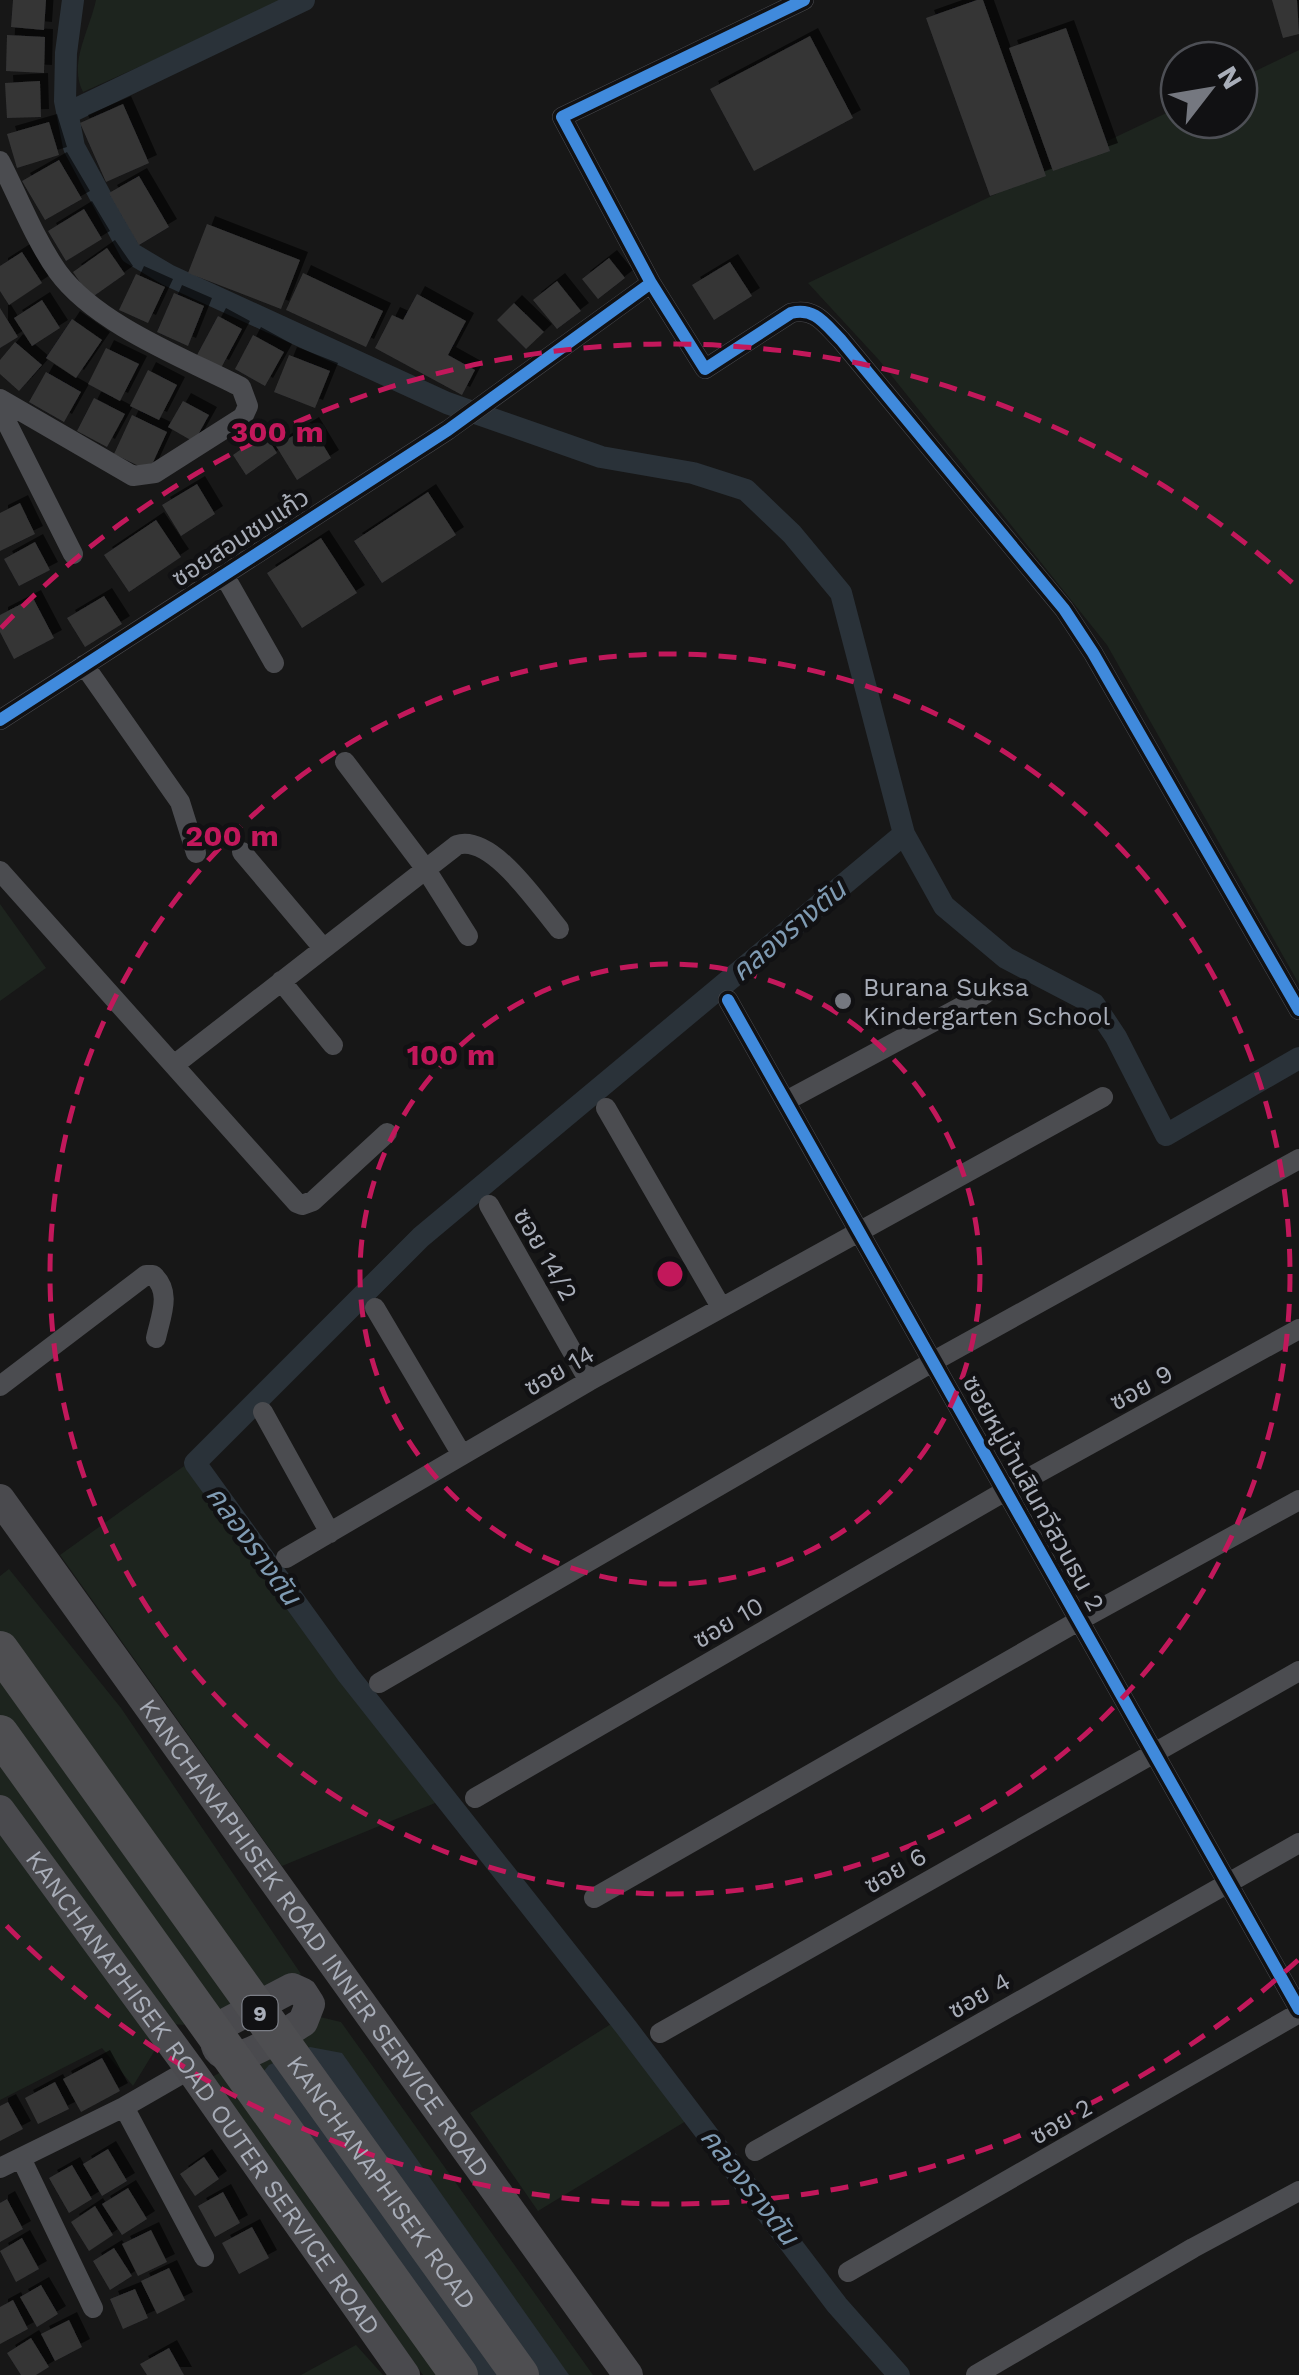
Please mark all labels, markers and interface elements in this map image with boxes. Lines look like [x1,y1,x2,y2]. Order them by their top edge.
north arrow [1159,40,1259,140]
text: N [1211,60,1249,95]
text: 300 m [230,414,324,449]
street label: ซอยสอนชมแก้ว [166,482,314,593]
text: 200 m [185,818,279,853]
water label: คลองรางตัน [724,872,854,988]
place label: Burana Suksa Kindergarten School [863,973,1111,1031]
marker: Burana Suksa Kindergarten School [832,990,854,1012]
text: 100 m [407,1037,495,1072]
street label: ซอย 14/2 [508,1203,584,1306]
centre of rings [652,1256,688,1292]
street label: ซอย 14 [519,1339,599,1402]
street label: ซอย 9 [1105,1358,1178,1416]
street label: ซอยหมู่บ้านสินทวีสวนธน 2 [956,1370,1110,1617]
water label: คลองรางตัน [199,1479,309,1613]
street label: ซอย 10 [688,1591,769,1654]
street label: KANCHANAPHISEK ROAD INNER SERVICE ROAD [130,1693,496,2181]
street label: ซอย 6 [859,1841,931,1900]
street label: KANCHANAPHISEK ROAD OUTER SERVICE ROAD [20,1845,386,2340]
street label: ซอย 4 [943,1966,1015,2025]
road number: 9 [242,1996,278,2030]
street label: KANCHANAPHISEK ROAD [280,2051,484,2315]
street label: ซอย 2 [1025,2092,1097,2151]
water label: คลองรางตัน [694,2121,807,2253]

